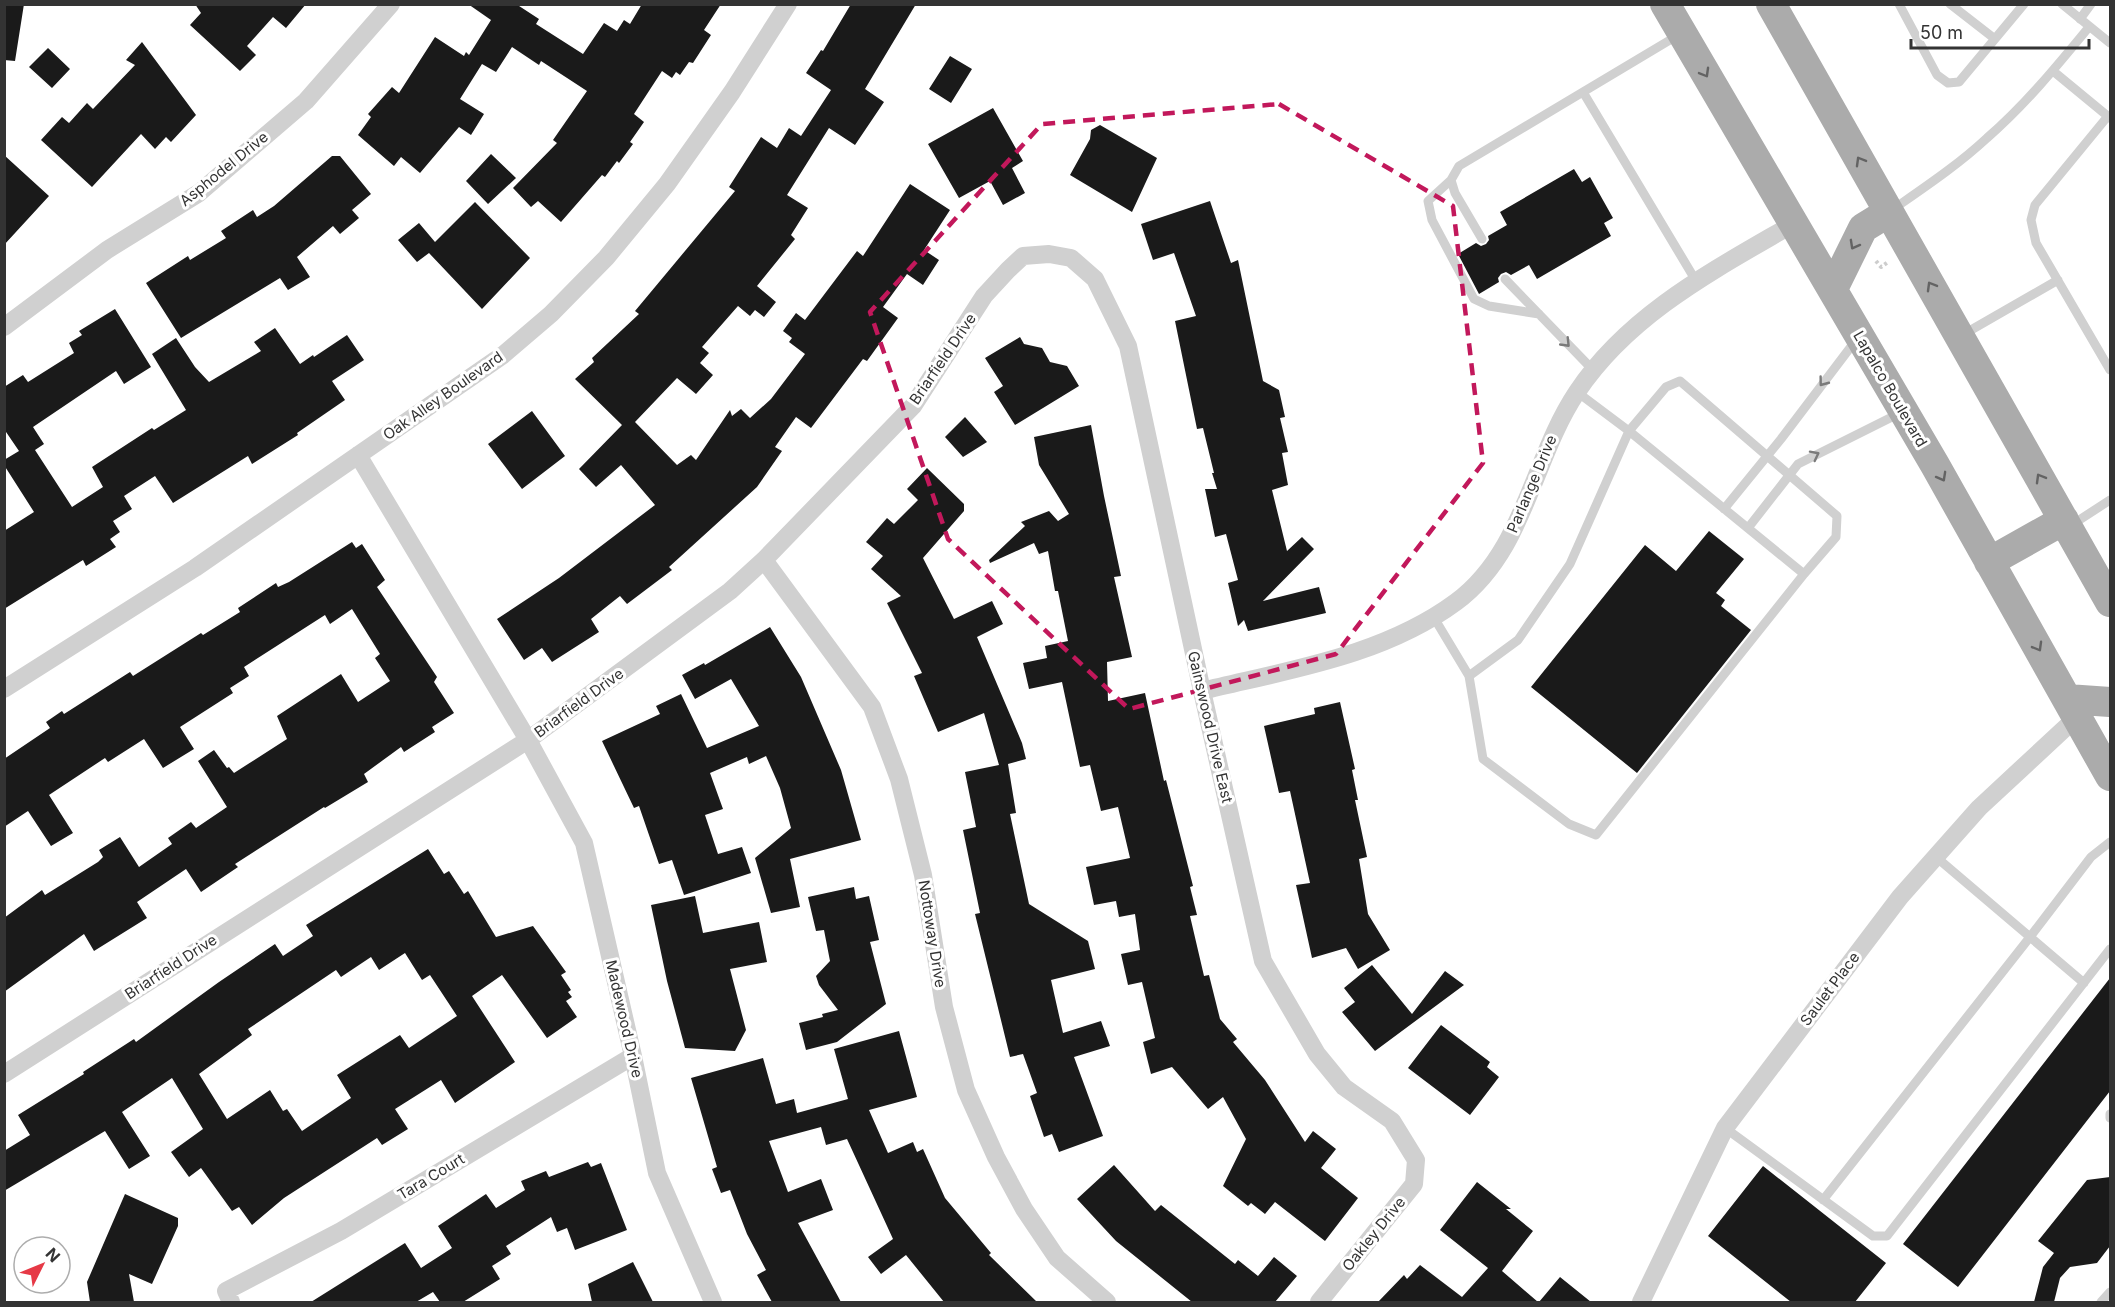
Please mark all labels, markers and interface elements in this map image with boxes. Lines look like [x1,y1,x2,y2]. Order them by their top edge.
scale bar [1911,12,2090,50]
text: 50 m [1920,22,1963,43]
one-way arrow [1698,67,1710,77]
street label: Asphodel Drive [176,127,272,210]
one-way arrow [1856,157,1867,167]
one-way arrow [1850,238,1861,249]
one-way arrow [1927,282,1938,292]
street label: Briarfield Drive [905,310,980,408]
street label: Lapalco Boulevard [1849,327,1931,450]
one-way arrow [1559,336,1570,346]
street label: Oak Alley Boulevard [379,347,506,444]
one-way arrow [1820,376,1831,387]
street label: Parlange Drive [1502,432,1561,535]
one-way arrow [1809,451,1819,462]
one-way arrow [1934,471,1946,481]
one-way arrow [2036,474,2047,484]
one-way arrow [2030,641,2042,651]
street label: Gainswood Drive East [1184,649,1237,805]
street label: Briarfield Drive [530,664,627,741]
street label: Nottoway Drive [915,879,950,989]
street label: Briarfield Drive [121,930,220,1003]
street label: Saulet Place [1796,948,1863,1029]
street label: Madewood Drive [602,958,647,1080]
street label: Tara Court [394,1149,468,1204]
street label: Oakley Drive [1338,1193,1409,1275]
north arrow [12,1235,72,1295]
text: N [41,1243,64,1266]

